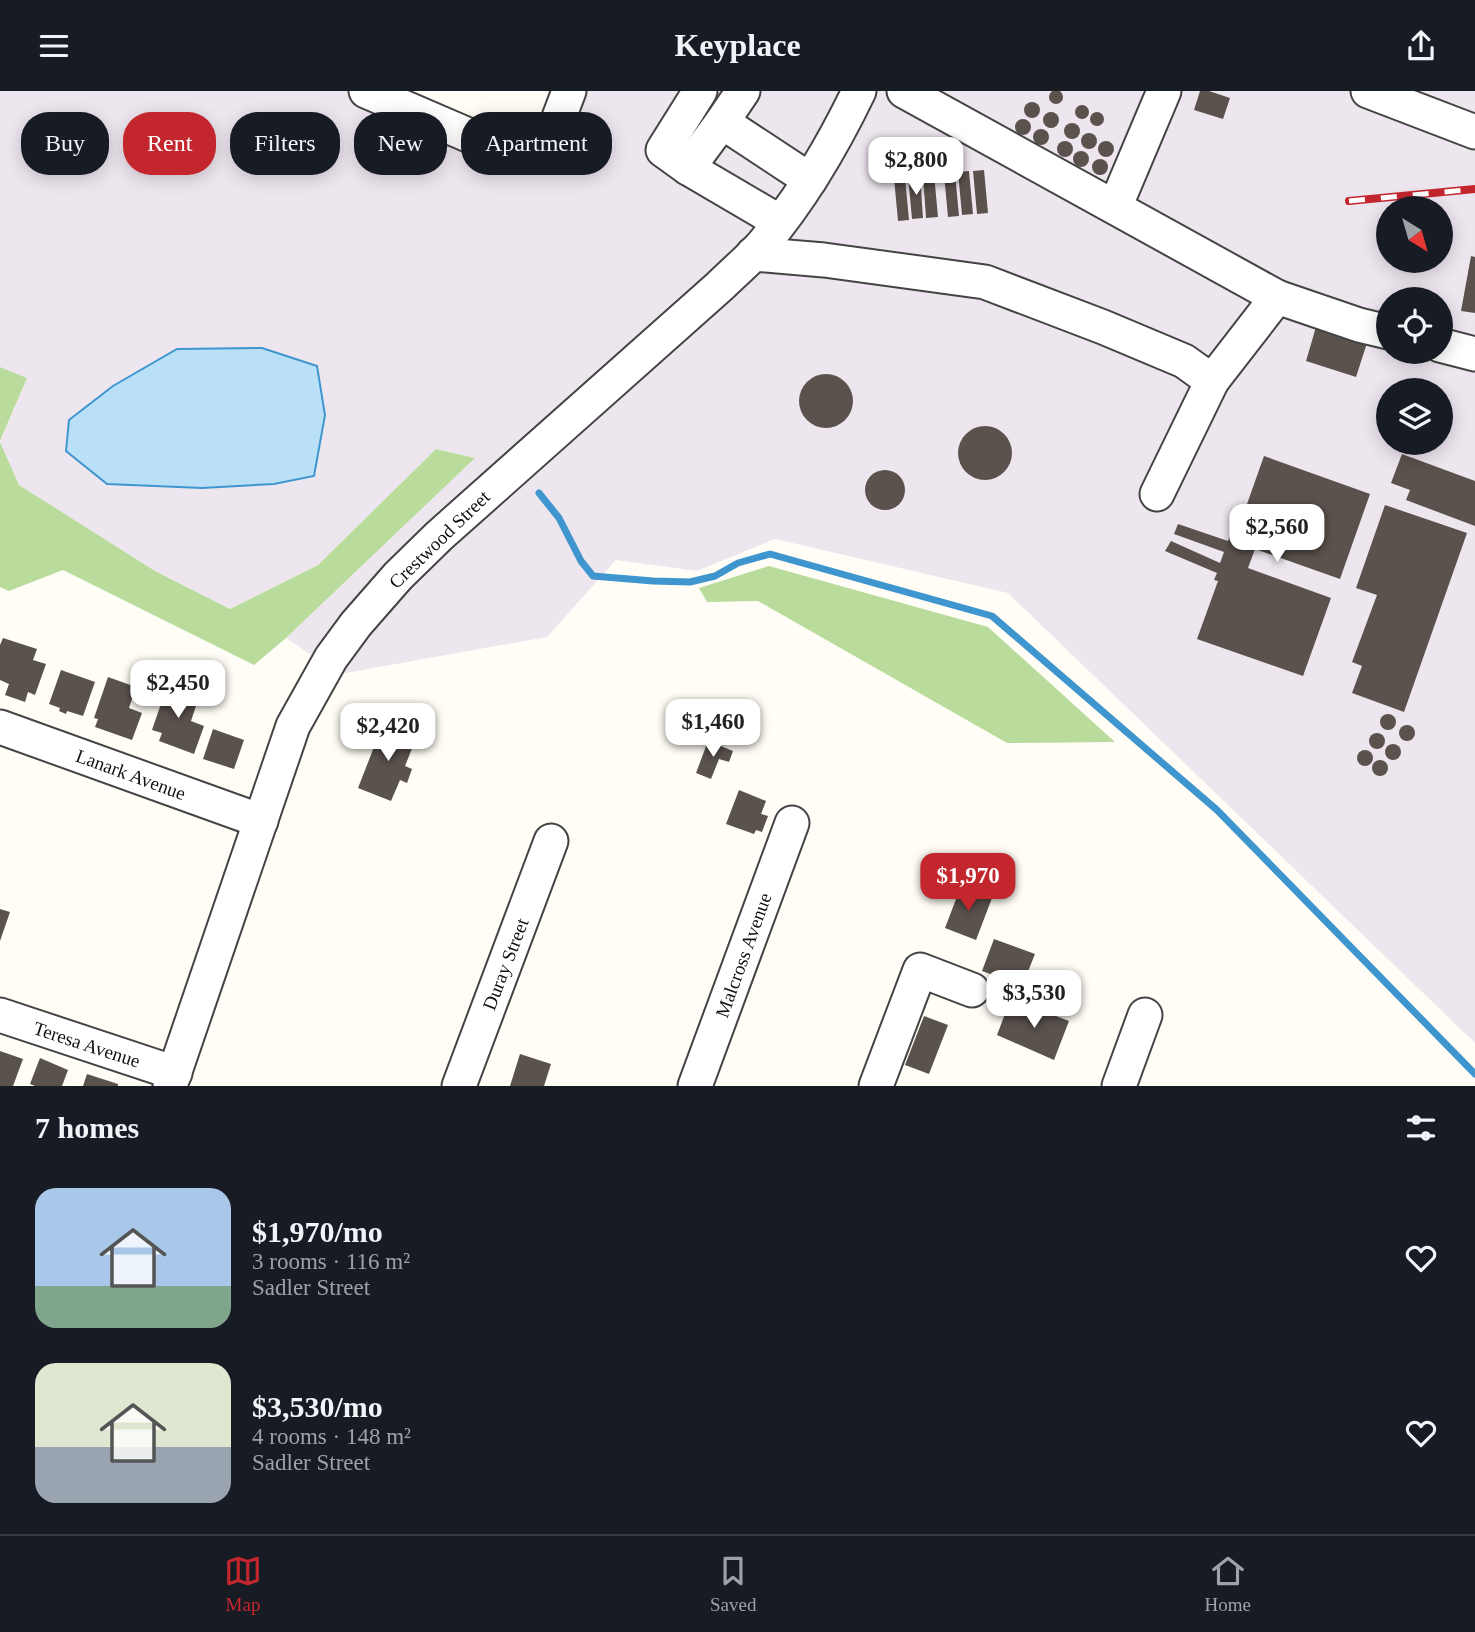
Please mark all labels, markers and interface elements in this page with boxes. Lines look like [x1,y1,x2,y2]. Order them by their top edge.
icon: menu [35,27,73,65]
text: Keyplace [674,27,801,63]
icon: share [1402,27,1440,65]
chip: Buy [21,112,109,175]
chip: Rent [123,112,216,175]
chip: Filters [230,112,340,175]
chip: New [354,112,447,175]
chip: Apartment [461,112,612,175]
pin: $2,800 [859,137,973,197]
text: $2,800 [884,147,948,172]
north arrow [1376,196,1452,273]
map controls [1376,196,1453,455]
button: locate [1376,287,1453,364]
button: layers [1376,378,1453,455]
street label: Crestwood Street [385,486,494,593]
pin: $2,560 [1220,505,1334,564]
text: $2,560 [1245,514,1309,539]
pin: $2,450 [121,661,235,720]
text: $2,450 [146,670,210,695]
pin: $1,460 [656,699,770,759]
pin: $2,420 [331,703,445,763]
text: $1,460 [681,709,745,734]
text: $2,420 [356,713,420,738]
street label: Lanark Avenue [73,745,189,804]
pin: $1,970 [911,853,1025,913]
text: $1,970 [936,863,1000,888]
street label: Malcross Avenue [711,890,776,1020]
street label: Duray Street [478,915,533,1013]
pin: $3,530 [977,971,1091,1030]
text: $3,530 [1002,980,1066,1005]
street label: Teresa Avenue [31,1017,143,1072]
icon: filters [1402,1109,1440,1147]
text: 7 homes [35,1111,139,1144]
text: $1,970/mo [252,1215,383,1248]
icon: home [91,1216,175,1300]
icon: heart [1402,1239,1440,1277]
text: 3 rooms · 116 m² [252,1249,410,1274]
text: Sadler Street [252,1275,370,1300]
text: $3,530/mo [252,1390,383,1423]
icon: home [91,1391,175,1475]
icon: heart [1402,1414,1440,1452]
text: 4 rooms · 148 m² [252,1424,411,1449]
text: Sadler Street [252,1450,370,1475]
tab: Map [224,1552,262,1616]
tab: Saved [710,1552,756,1616]
tab: Home [1205,1552,1251,1616]

